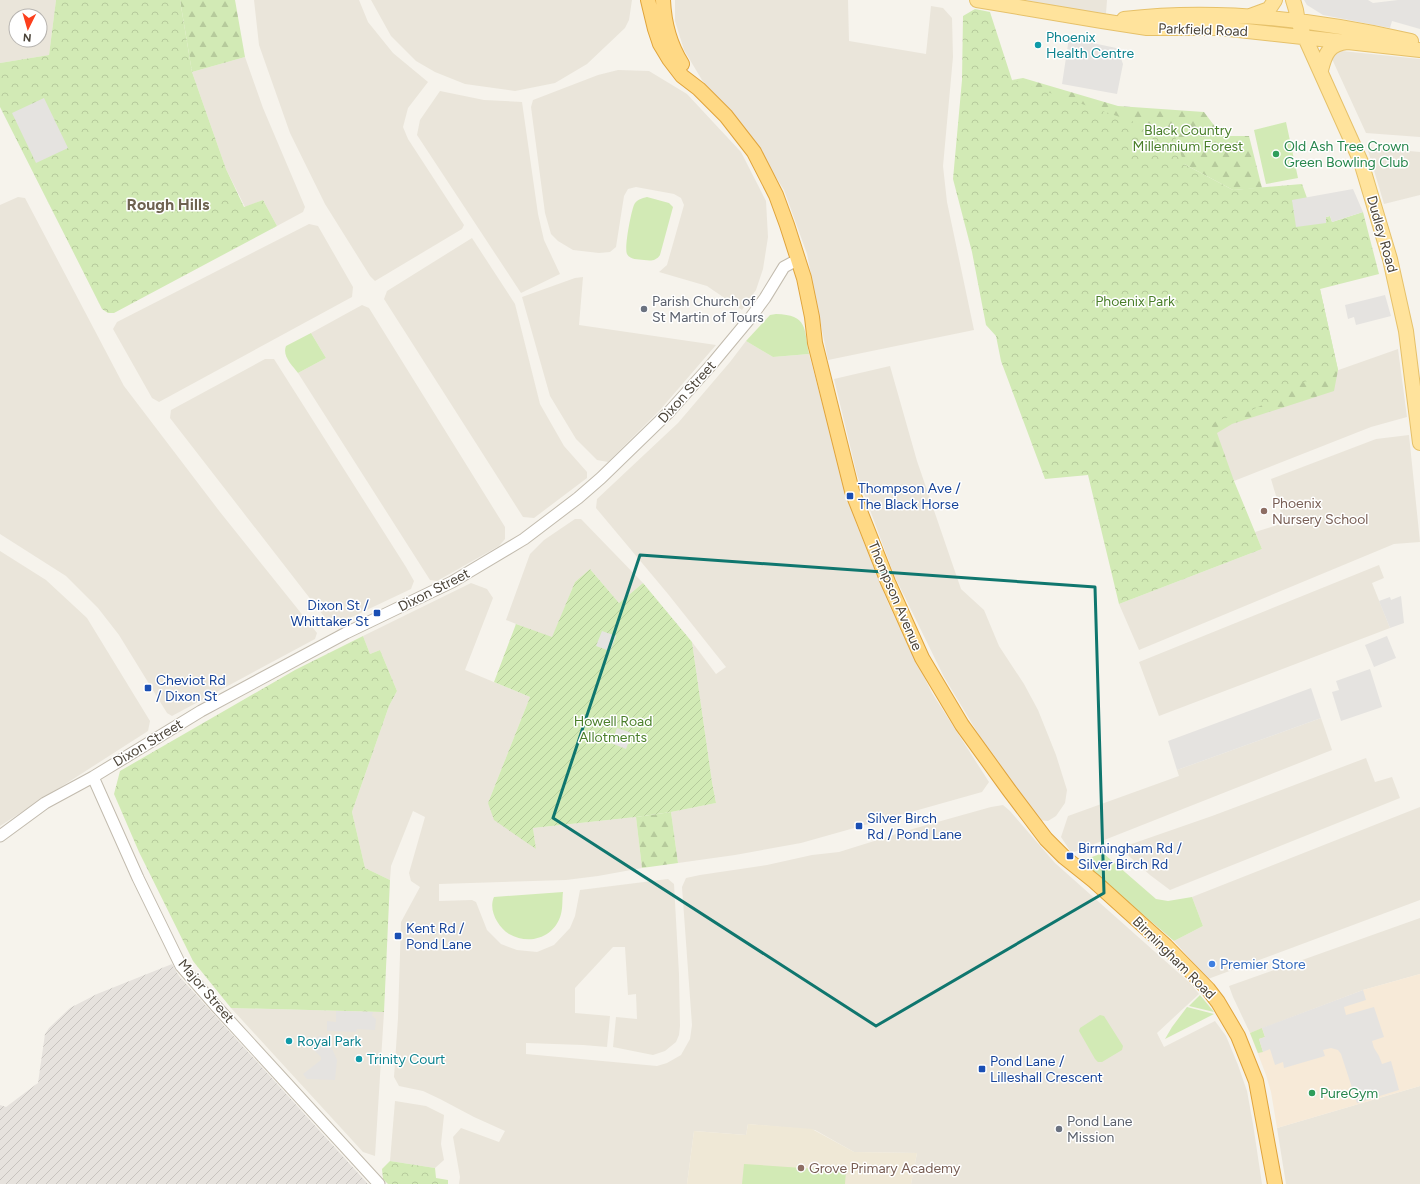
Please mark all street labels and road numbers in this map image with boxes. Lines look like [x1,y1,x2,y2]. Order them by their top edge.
street label: Parkfield Road [1158,20,1248,40]
street label: Dudley Road [1363,194,1401,274]
street label: Dixon Street [655,357,719,427]
street label: Thompson Avenue [864,539,926,654]
street label: Dixon Street [395,565,473,615]
street label: Dixon Street [110,716,186,770]
street label: Birmingham Road [1129,913,1219,1003]
street label: Major Street [174,956,238,1026]

